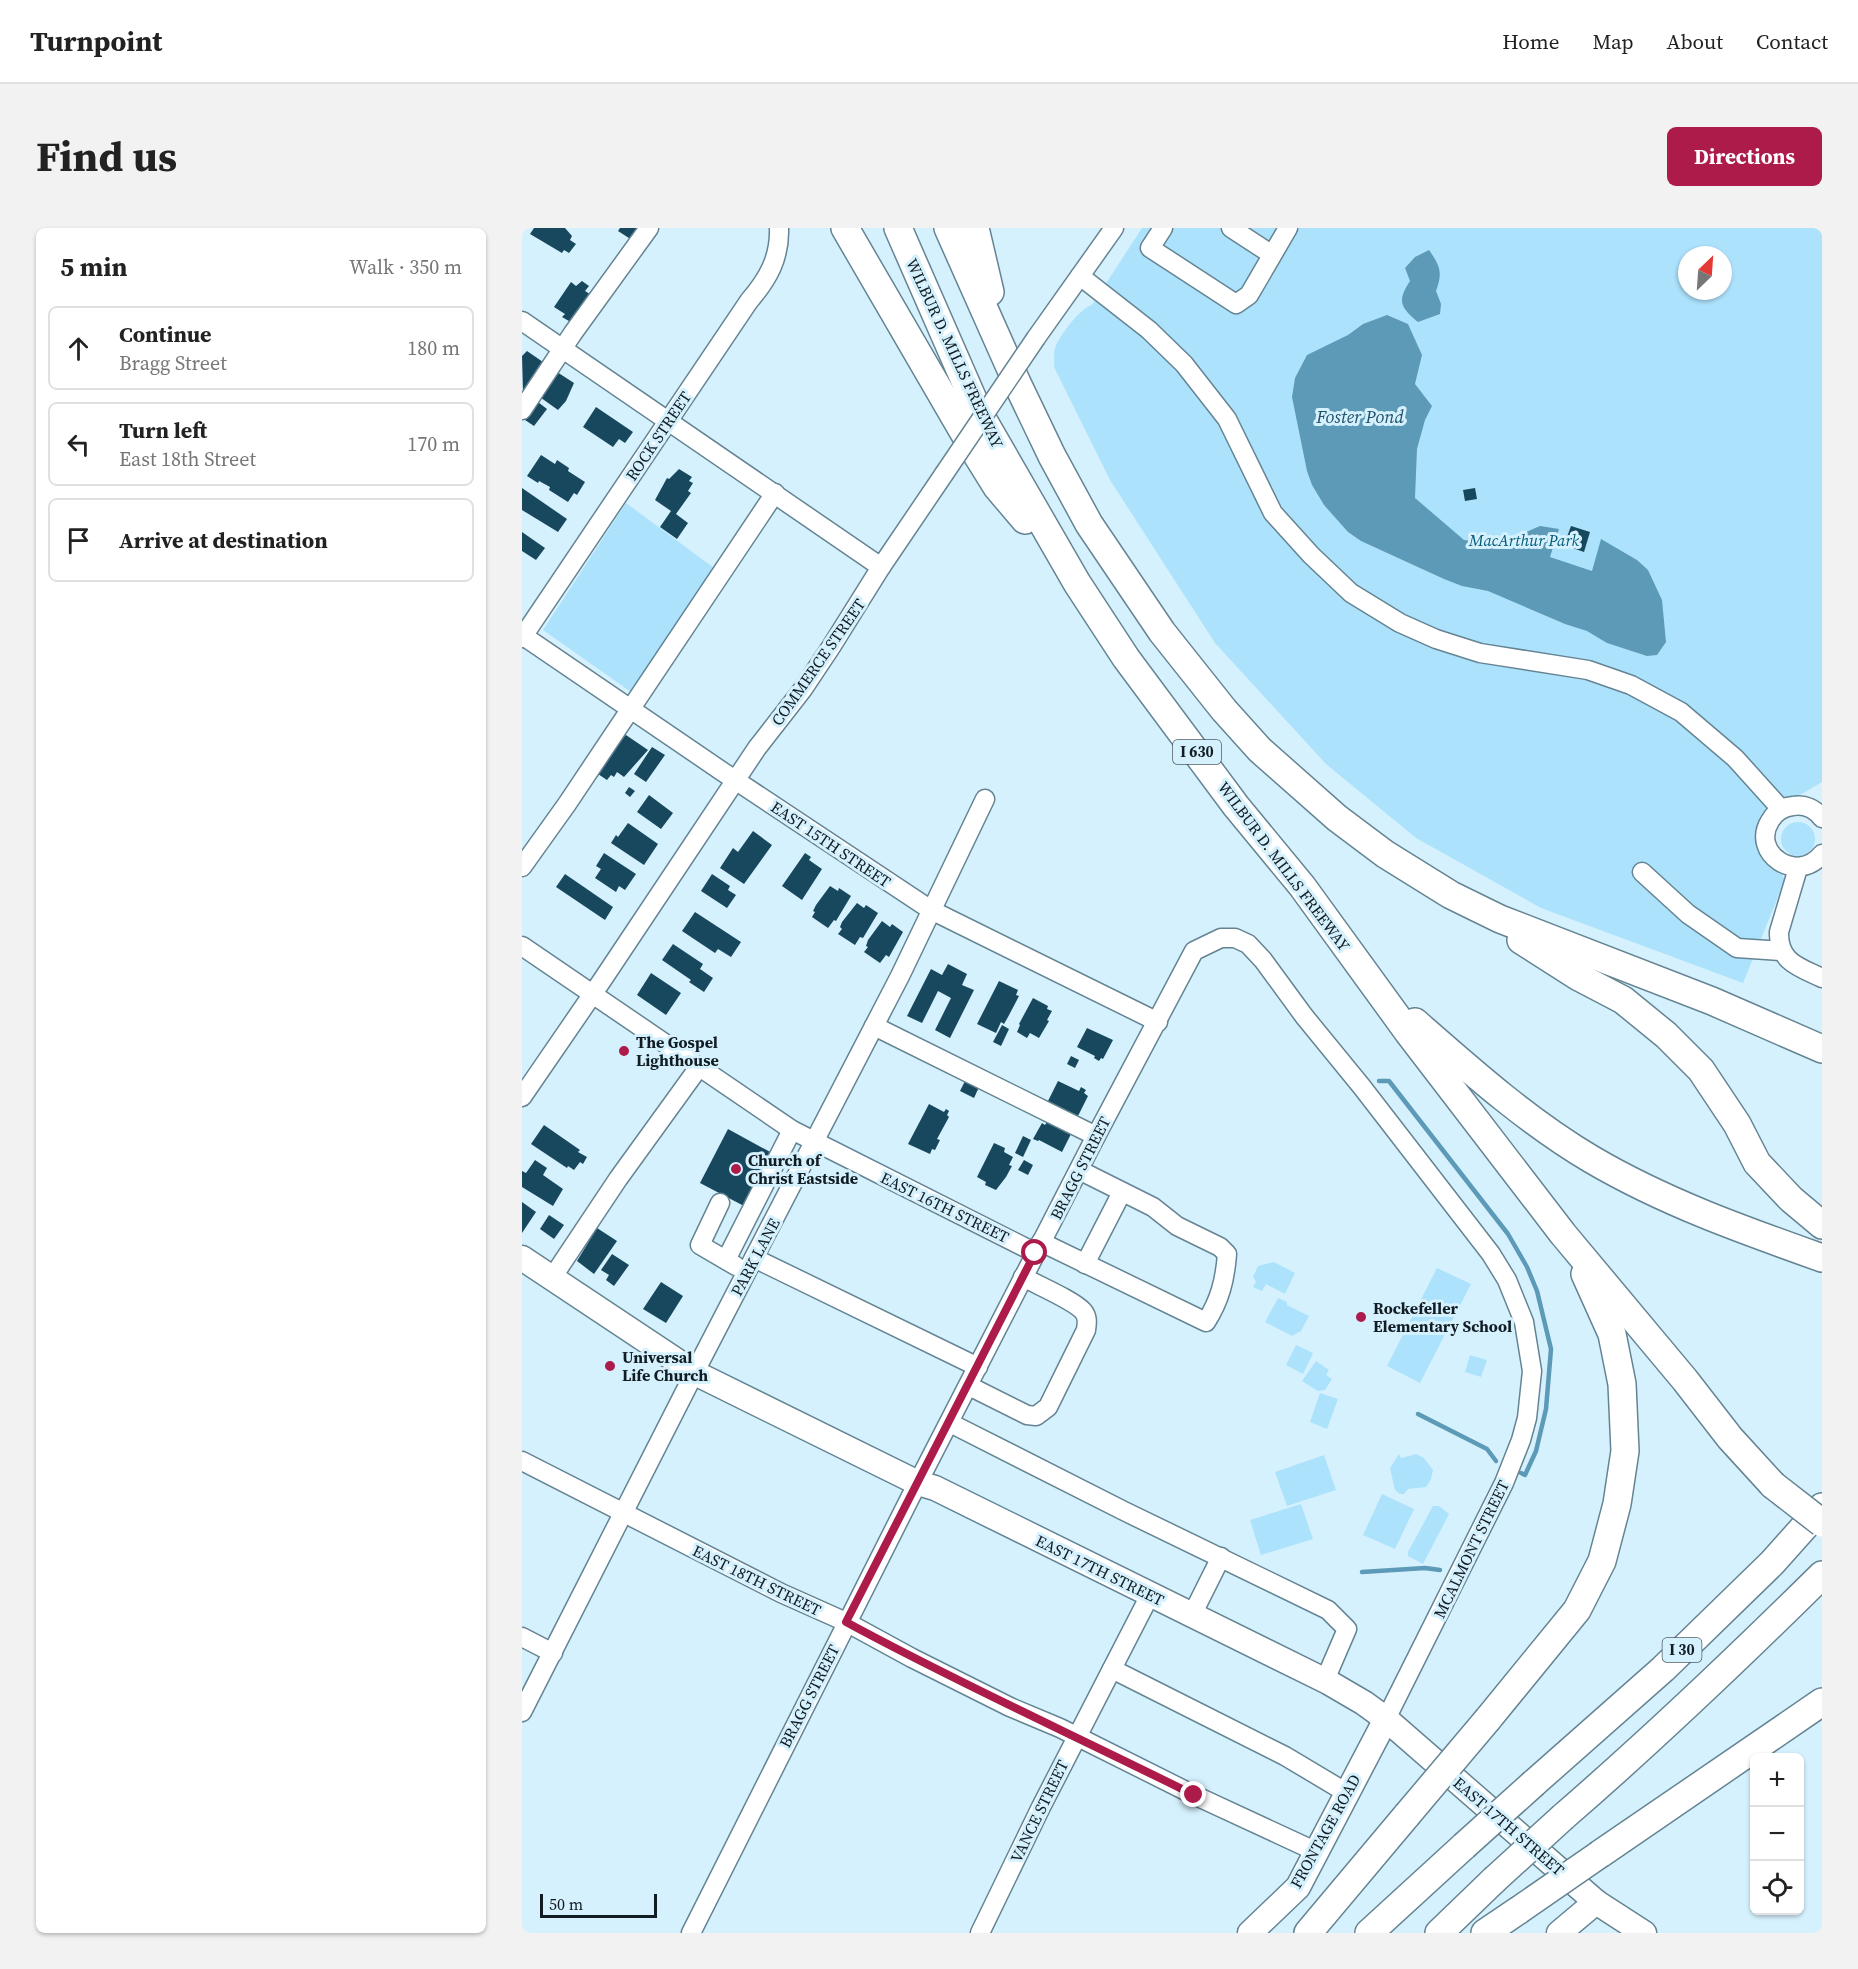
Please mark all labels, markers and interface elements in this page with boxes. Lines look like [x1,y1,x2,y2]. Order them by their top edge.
text: Turnpoint [30,22,162,60]
text: Home [1502,27,1560,56]
text: Map [1593,27,1634,56]
text: About [1667,27,1723,56]
text: Contact [1756,27,1828,56]
text: Find us [36,127,177,185]
button: Directions [1667,127,1822,186]
north arrow [1678,246,1732,300]
text: 5 min [60,249,127,285]
text: Walk · 350 m [349,253,462,281]
street label: WILBUR D. MILLS FREEWAY [901,254,1009,452]
text: Continue [119,319,212,349]
icon: ahead [62,332,95,365]
text: 180 m [407,334,460,362]
text: Bragg Street [119,349,227,377]
street label: ROCK STREET [620,387,696,485]
water label: Foster Pond [1315,404,1404,429]
text: Turn left [119,415,207,445]
icon: left [62,428,95,461]
text: 170 m [407,430,460,458]
text: East 18th Street [119,445,256,473]
icon: arrive [62,524,95,557]
text: Arrive at destination [119,525,328,555]
park label: MacArthur Park [1468,529,1580,551]
street label: COMMERCE STREET [766,594,870,730]
road number: I 630 [1173,740,1221,764]
street label: WILBUR D. MILLS FREEWAY [1213,777,1355,955]
street label: EAST 15TH STREET [767,796,896,893]
place label: The Gospel Lighthouse [636,1031,719,1071]
marker: The Gospel Lighthouse [617,1044,631,1058]
street label: BRAGG STREET [1045,1112,1116,1223]
place label: Church of Christ Eastside [748,1149,858,1189]
marker: Church of Christ Eastside [729,1162,743,1176]
street label: EAST 16TH STREET [877,1166,1013,1248]
street label: PARK LANE [725,1214,785,1300]
route start [1021,1239,1047,1265]
place label: Rockefeller Elementary School [1373,1297,1512,1337]
marker: Rockefeller Elementary School [1354,1310,1368,1324]
place label: Universal Life Church [622,1346,708,1386]
marker: Universal Life Church [603,1359,617,1373]
street label: MCALMONT STREET [1428,1476,1514,1622]
street label: EAST 17TH STREET [1032,1529,1168,1611]
street label: EAST 18TH STREET [689,1539,825,1621]
road number: I 30 [1662,1638,1702,1662]
street label: BRAGG STREET [774,1640,845,1751]
map controls [1750,1753,1804,1915]
button: + [1750,1753,1804,1807]
street label: VANCE STREET [1005,1756,1073,1866]
street label: FRONTAGE ROAD [1285,1770,1365,1892]
street label: EAST 17TH STREET [1449,1772,1569,1881]
route end [1180,1781,1206,1807]
button: − [1750,1807,1804,1861]
button: locate [1750,1861,1804,1915]
scale bar [540,1891,657,1918]
text: 50 m [549,1893,583,1915]

